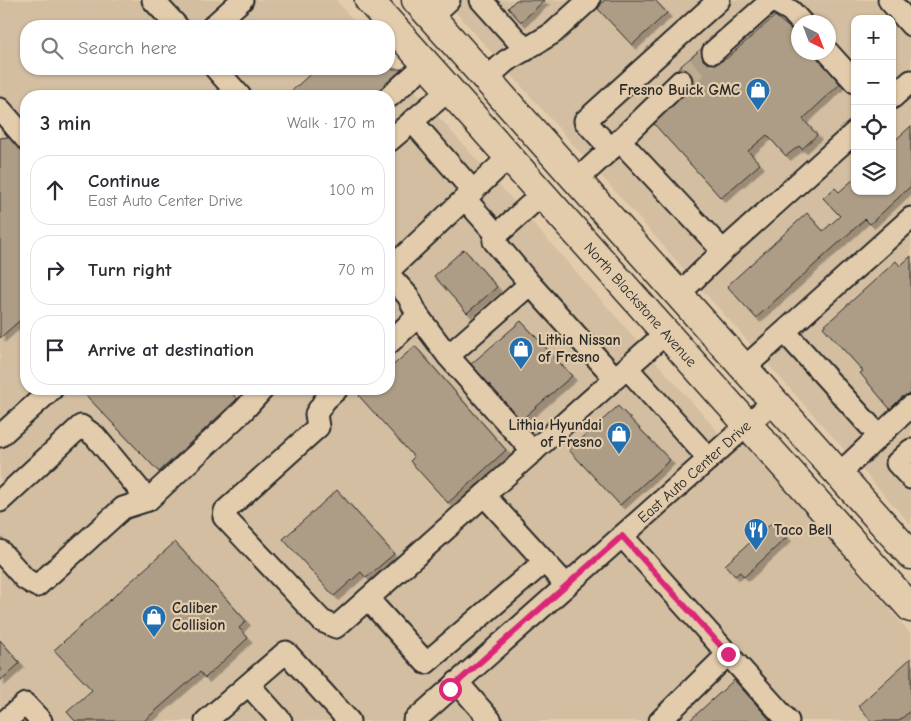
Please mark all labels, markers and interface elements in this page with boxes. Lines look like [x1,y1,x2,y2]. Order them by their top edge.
north arrow [791,15,836,60]
map controls [851,15,896,195]
button: + [851,15,896,60]
search box [20,20,395,75]
icon: search [38,34,66,62]
text: Search here [78,37,177,59]
button: − [851,60,896,105]
shop icon: Fresno Buick GMC [745,77,771,111]
place label: Fresno Buick GMC [619,81,740,99]
button: locate [851,105,896,150]
text: 3 min [40,111,91,135]
text: Walk · 170 m [287,114,375,132]
button: layers [851,150,896,195]
text: Continue [88,170,160,192]
icon: ahead [41,176,69,204]
text: 100 m [330,181,374,199]
text: East Auto Center Drive [88,192,243,210]
street label: North Blackstone Avenue [580,239,701,371]
icon: right [41,256,69,284]
text: Turn right [88,259,172,281]
text: 70 m [338,261,374,279]
place label: Lithia Nissan of Fresno [538,331,621,366]
icon: arrive [41,336,69,364]
shop icon: Lithia Nissan of Fresno [508,336,534,370]
text: Arrive at destination [88,339,254,361]
place label: Lithia Hyundai of Fresno [509,416,602,451]
street label: East Auto Center Drive [634,417,755,527]
shop icon: Lithia Hyundai of Fresno [606,421,632,455]
restaurant icon: Taco Bell [743,517,769,551]
place label: Taco Bell [774,521,832,539]
place label: Caliber Collision [172,599,225,634]
shop icon: Caliber Collision [141,604,167,638]
route end [717,643,740,666]
route start [439,678,462,701]

